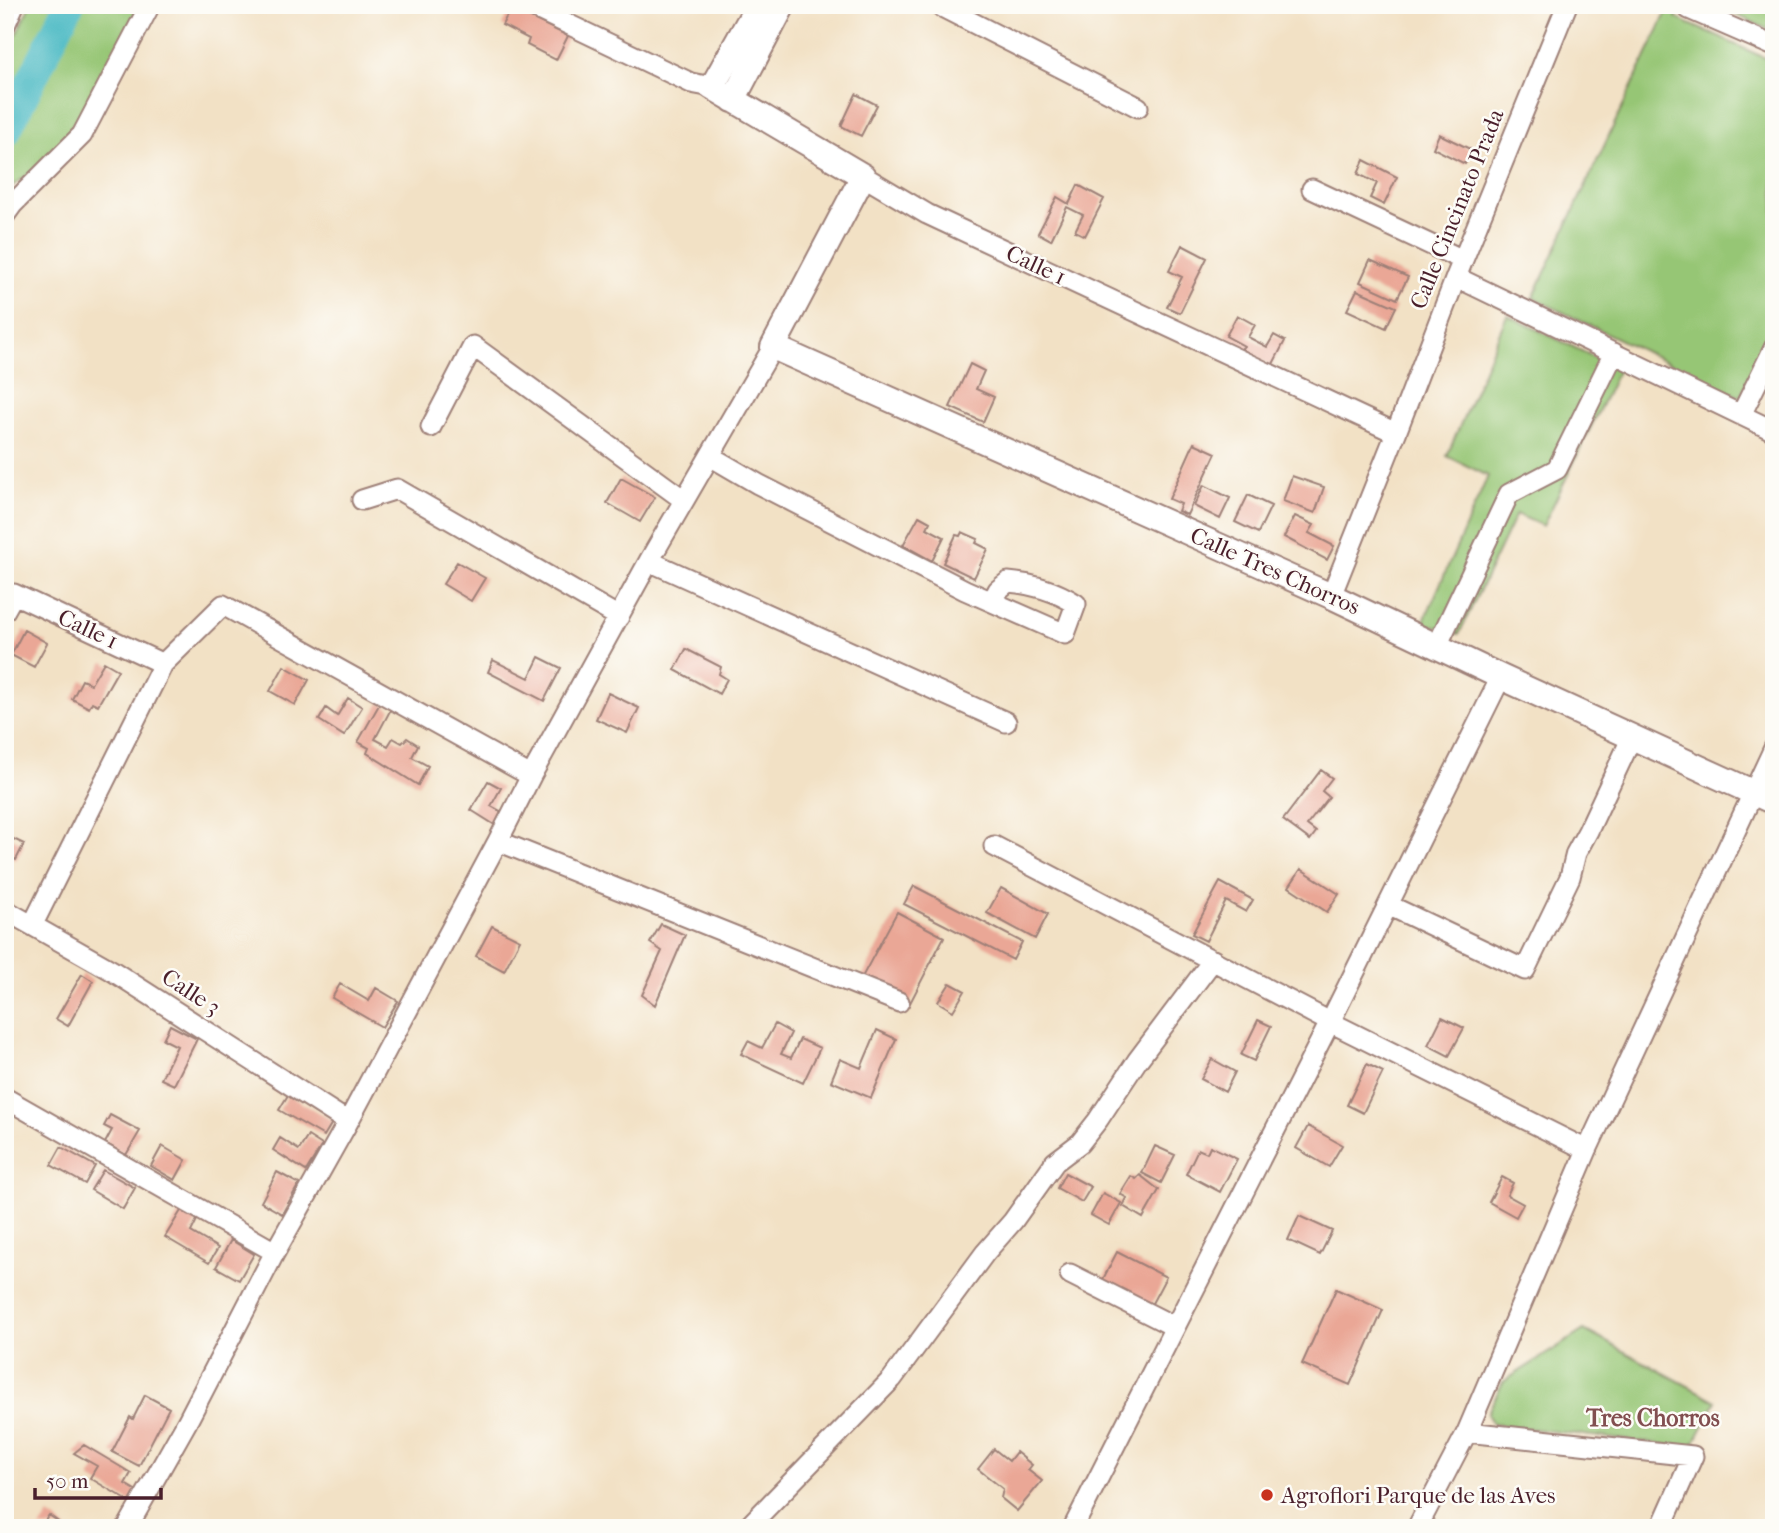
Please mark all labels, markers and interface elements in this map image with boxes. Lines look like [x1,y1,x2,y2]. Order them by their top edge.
street label: Calle Cincinato Prada [1404,105,1510,313]
street label: Calle 1 [1002,239,1070,291]
street label: Calle Tres Chorros [1186,522,1364,620]
street label: Calle 1 [54,603,122,655]
street label: Calle 3 [157,963,225,1021]
district label: Tres Chorros [1585,1404,1720,1432]
scale bar [35,1456,161,1500]
text: 50 m [46,1469,89,1493]
place label: Agroflori Parque de las Aves [1280,1482,1556,1509]
marker: Agroflori Parque de las Aves [1259,1487,1275,1503]

